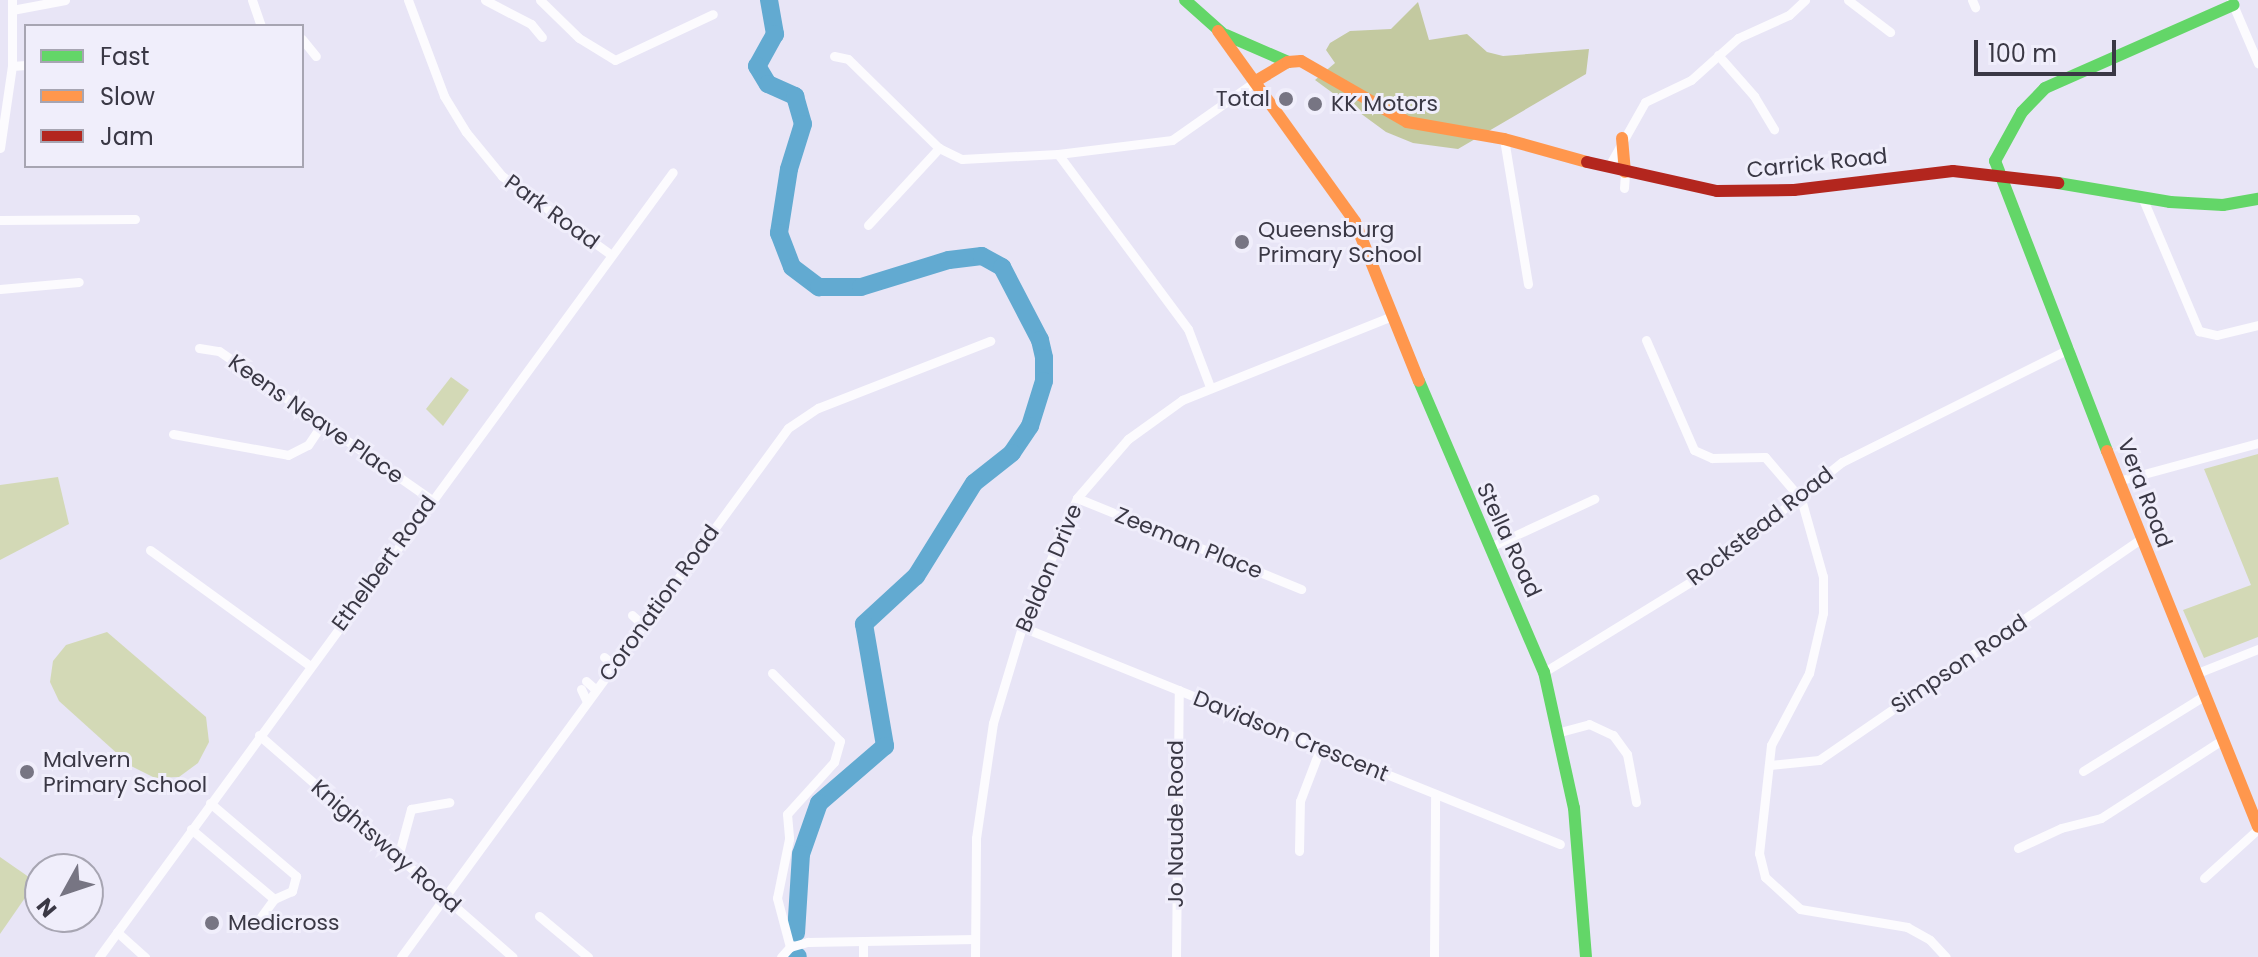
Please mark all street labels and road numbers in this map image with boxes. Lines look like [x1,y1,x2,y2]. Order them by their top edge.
street label: Carrick Road [1745,142,1889,184]
street label: Park Road [500,169,604,255]
street label: Keens Neave Place [223,349,409,489]
street label: Vera Road [2112,435,2178,551]
street label: Rockstead Road [1682,461,1838,591]
street label: Stella Road [1471,479,1547,601]
street label: Ethelbert Road [326,490,442,636]
street label: Beldon Drive [1010,500,1088,636]
street label: Zeeman Place [1111,501,1267,585]
street label: Coronation Road [593,520,725,686]
street label: Simpson Road [1886,609,2032,719]
street label: Davidson Crescent [1190,685,1392,787]
street label: Jo Naude Road [1163,740,1189,908]
street label: Knightsway Road [306,774,466,918]

